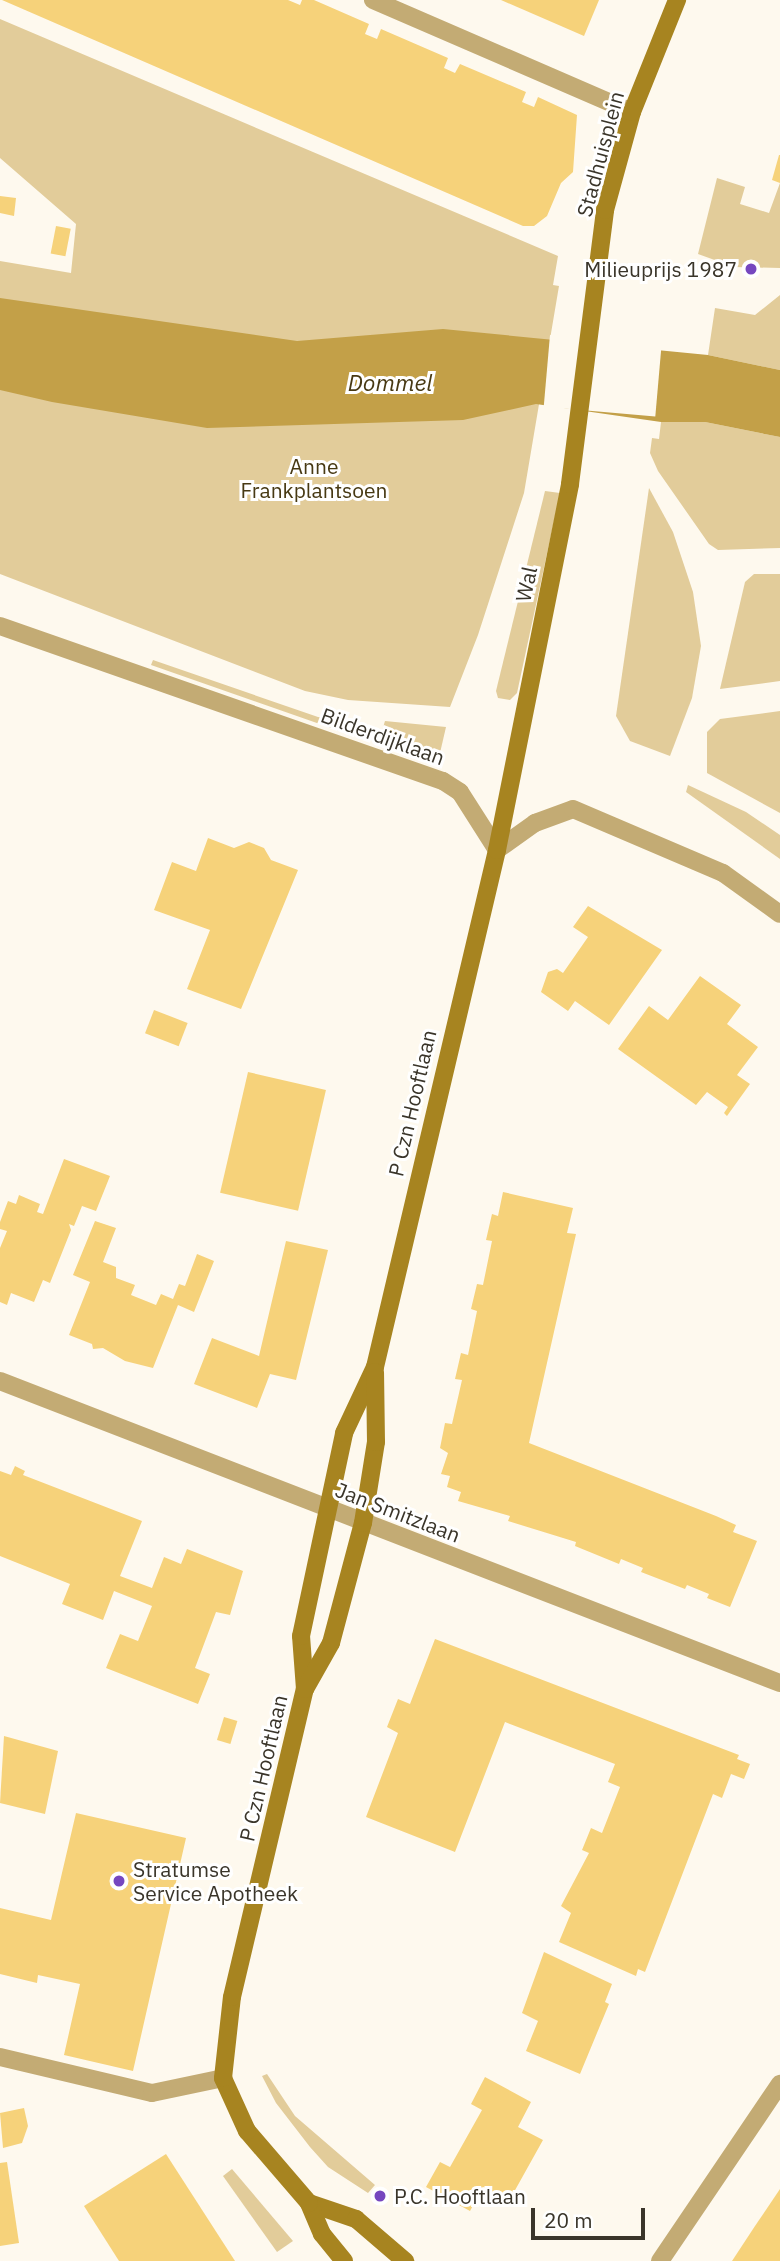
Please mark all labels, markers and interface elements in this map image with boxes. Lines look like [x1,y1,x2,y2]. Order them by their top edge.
street label: Stadhuisplein [571,88,629,220]
place label: Milieuprijs 1987 [584,256,737,282]
marker: Milieuprijs 1987 [743,261,759,277]
water label: Dommel [348,368,432,396]
park label: Anne Frankplantsoen [241,453,387,503]
street label: Wal [510,564,542,604]
street label: Bilderdijklaan [318,702,448,770]
street label: P Czn Hooftlaan [383,1027,441,1179]
street label: Jan Smitzlaan [332,1477,464,1547]
street label: P Czn Hooftlaan [234,1692,292,1844]
place label: Stratumse Service Apotheek [133,1856,298,1906]
marker: Stratumse Service Apotheek [111,1873,127,1889]
place label: P.C. Hooftlaan [394,2183,526,2209]
marker: P.C. Hooftlaan [372,2188,388,2204]
scale bar [535,2194,649,2238]
text: 20 m [544,2206,593,2234]

